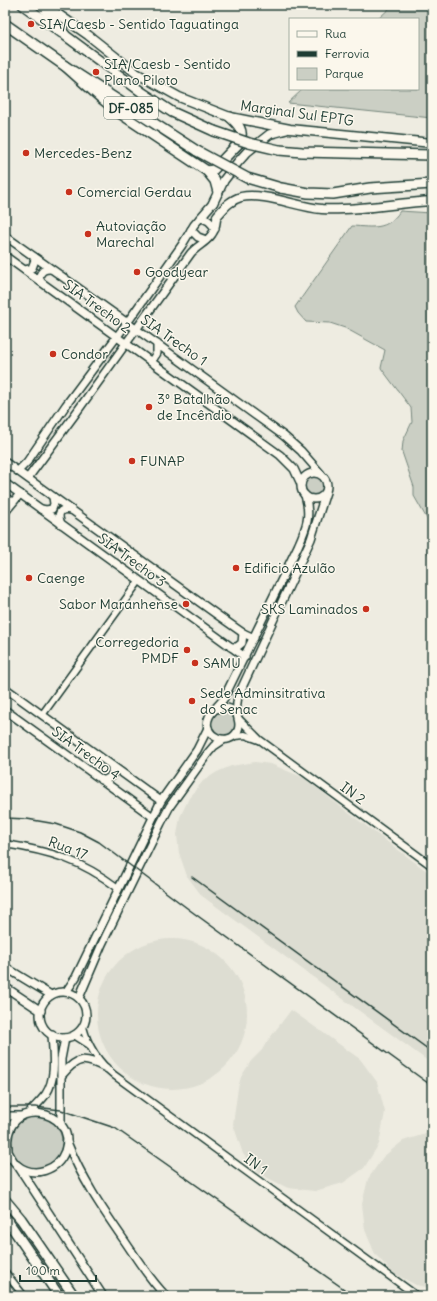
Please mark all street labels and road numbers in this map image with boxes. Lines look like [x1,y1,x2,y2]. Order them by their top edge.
street label: Marginal Sul EPTG [239,96,355,130]
road number: DF-085 [104,97,158,119]
street label: SIA Trecho 2 [60,275,135,337]
street label: SIA Trecho 1 [137,310,211,370]
street label: SIA Trecho 3 [94,529,170,591]
street label: SIA Trecho 4 [48,722,124,784]
street label: IN 2 [337,778,369,808]
street label: Rua 17 [46,832,90,864]
street label: IN 1 [241,1149,271,1179]

